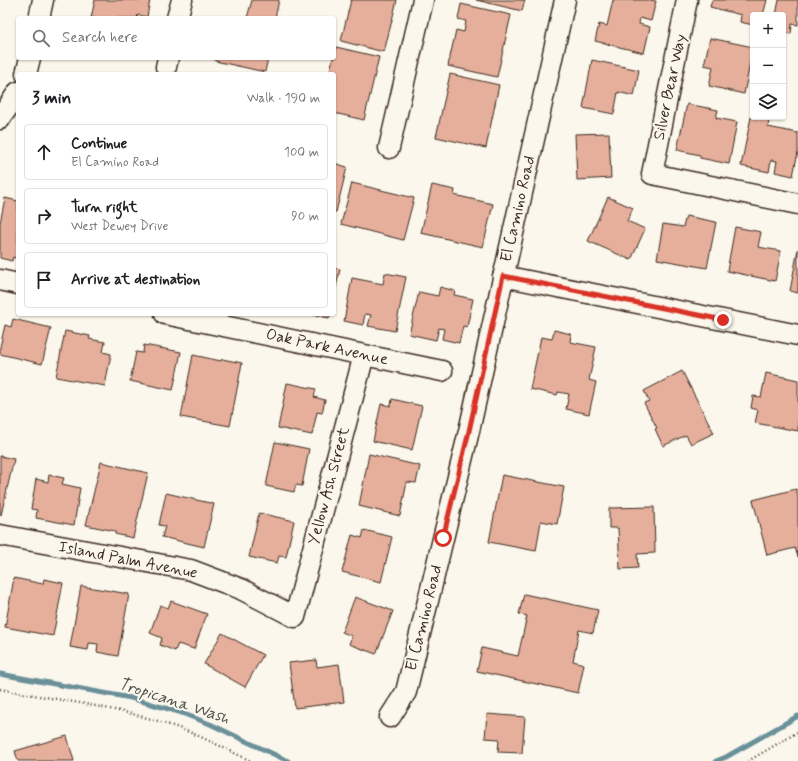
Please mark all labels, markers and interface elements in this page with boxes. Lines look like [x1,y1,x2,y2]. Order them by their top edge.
map controls [750,12,786,120]
button: + [750,12,786,48]
search box [16,16,336,60]
icon: search [30,27,52,49]
text: Search here [62,28,138,48]
street label: Silver Bear Way [649,32,691,142]
button: − [750,48,786,84]
button: layers [750,84,786,120]
text: 3 min [32,87,71,109]
text: Walk · 190 m [247,90,320,107]
text: Continue [71,134,127,154]
icon: ahead [33,141,55,163]
text: 100 m [284,144,319,161]
text: El Camino Road [71,154,159,171]
street label: El Camino Road [496,154,540,264]
text: Turn right [71,198,138,218]
icon: right [33,205,55,227]
text: 90 m [291,208,319,225]
text: West Dewey Drive [71,218,168,235]
icon: arrive [33,269,55,291]
text: Arrive at destination [71,270,200,290]
route end [714,311,732,329]
street label: Oak Park Avenue [264,324,390,370]
street label: Yellow Ash Street [303,424,355,547]
route start [434,529,452,547]
street label: Island Palm Avenue [57,536,199,584]
street label: El Camino Road [401,563,447,673]
water label: Tropicana Wash [115,673,233,729]

